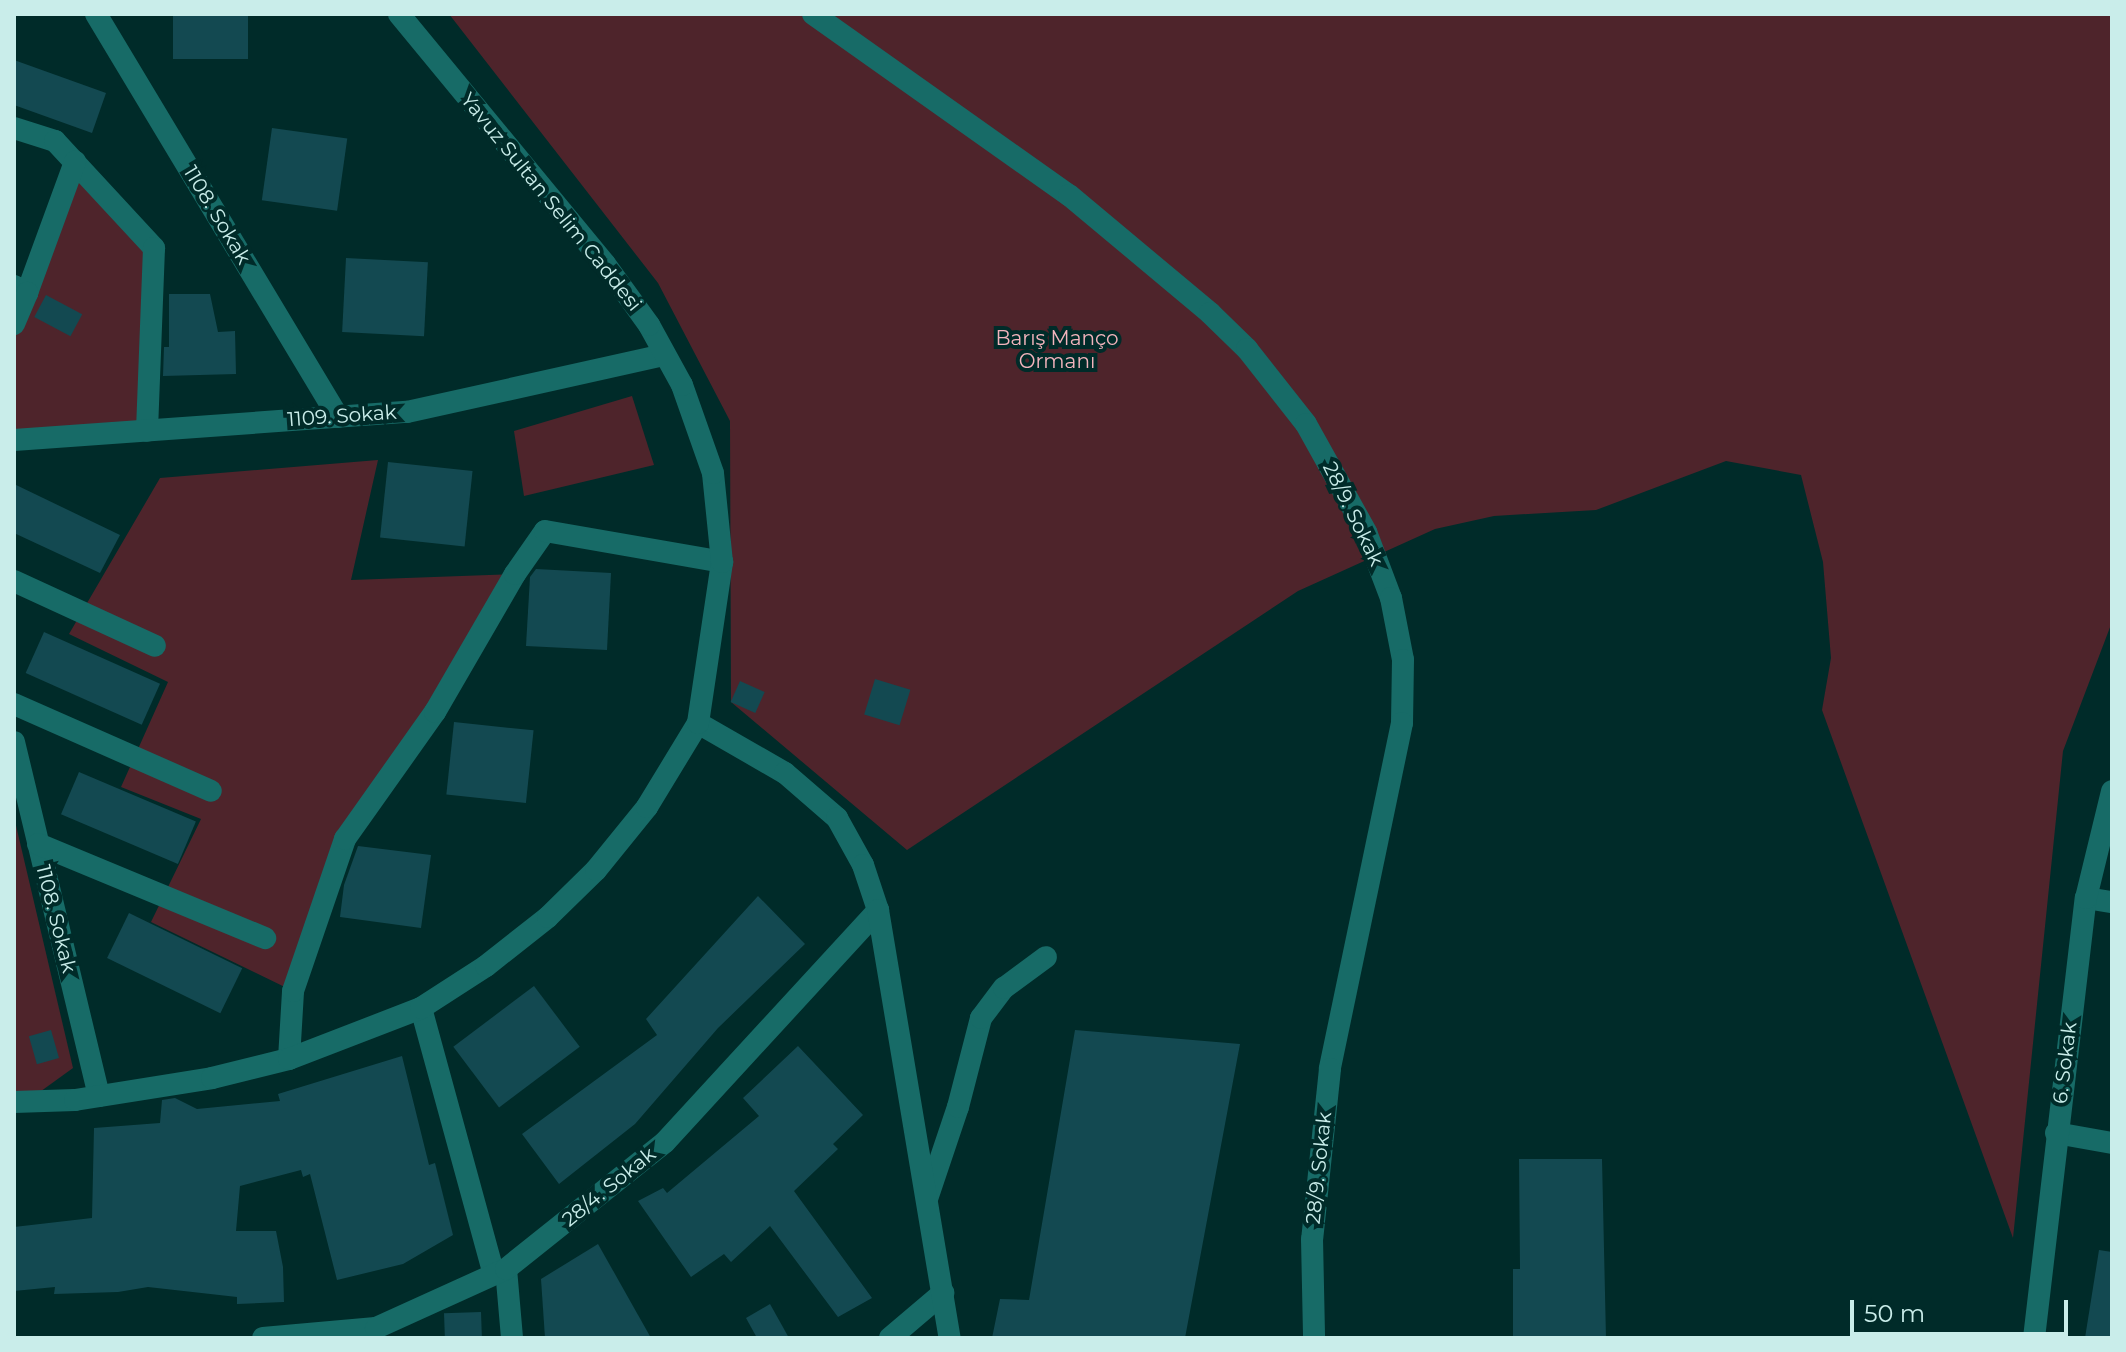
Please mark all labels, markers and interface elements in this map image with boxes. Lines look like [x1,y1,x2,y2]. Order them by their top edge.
street label: Yavuz Sultan Selim Caddesi [456,88,646,316]
street label: 1108. Sokak [178,161,256,269]
park label: Barış Manço Ormanı [995,326,1119,373]
street label: 1109. Sokak [287,400,397,432]
street label: 28/9. Sokak [1318,458,1388,570]
street label: 1108. Sokak [31,862,81,976]
street label: 6. Sokak [2048,1021,2082,1105]
street label: 28/9. Sokak [1301,1111,1337,1225]
street label: 28/4. Sokak [558,1142,660,1232]
scale bar [1854,1284,2072,1334]
text: 50 m [1864,1299,1925,1328]

